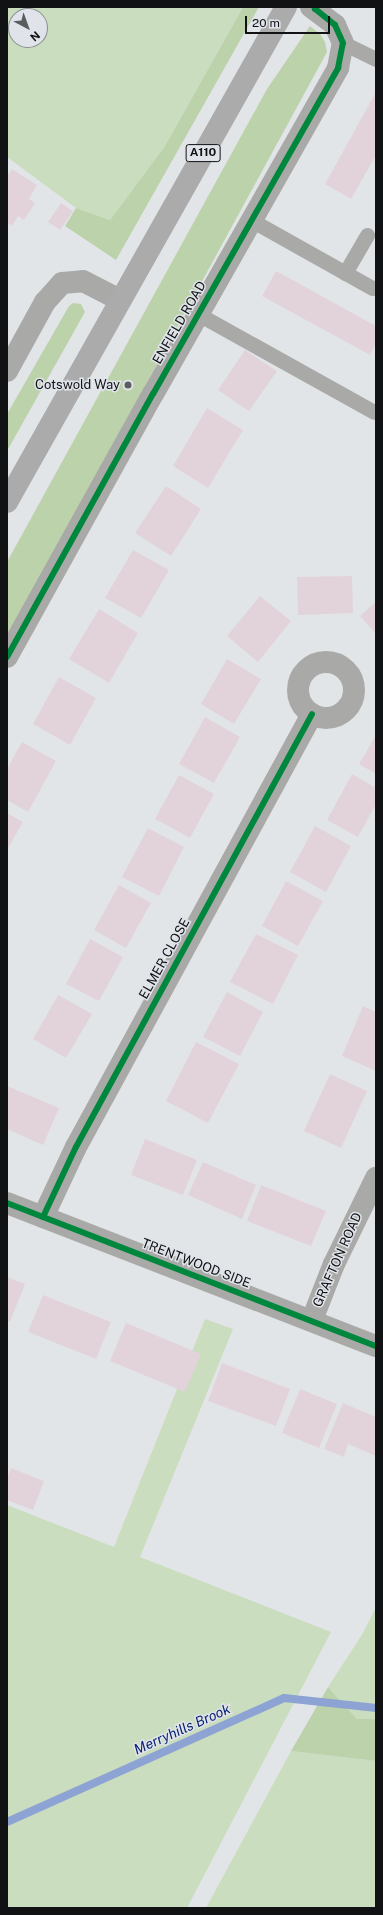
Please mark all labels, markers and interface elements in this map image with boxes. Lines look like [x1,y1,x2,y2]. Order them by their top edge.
north arrow [8,8,48,48]
scale bar [247,8,332,34]
text: 20 m [252,16,280,30]
text: N [28,29,42,44]
road number: A110 [185,143,221,163]
street label: ENFIELD ROAD [150,279,210,367]
place label: Cotswold Way [35,377,120,393]
marker: Cotswold Way [123,380,133,390]
street label: ELMER CLOSE [136,916,194,1002]
street label: GRAFTON ROAD [310,1210,366,1310]
street label: TRENTWOOD SIDE [139,1236,253,1292]
water label: Merryhills Brook [131,1700,233,1758]

